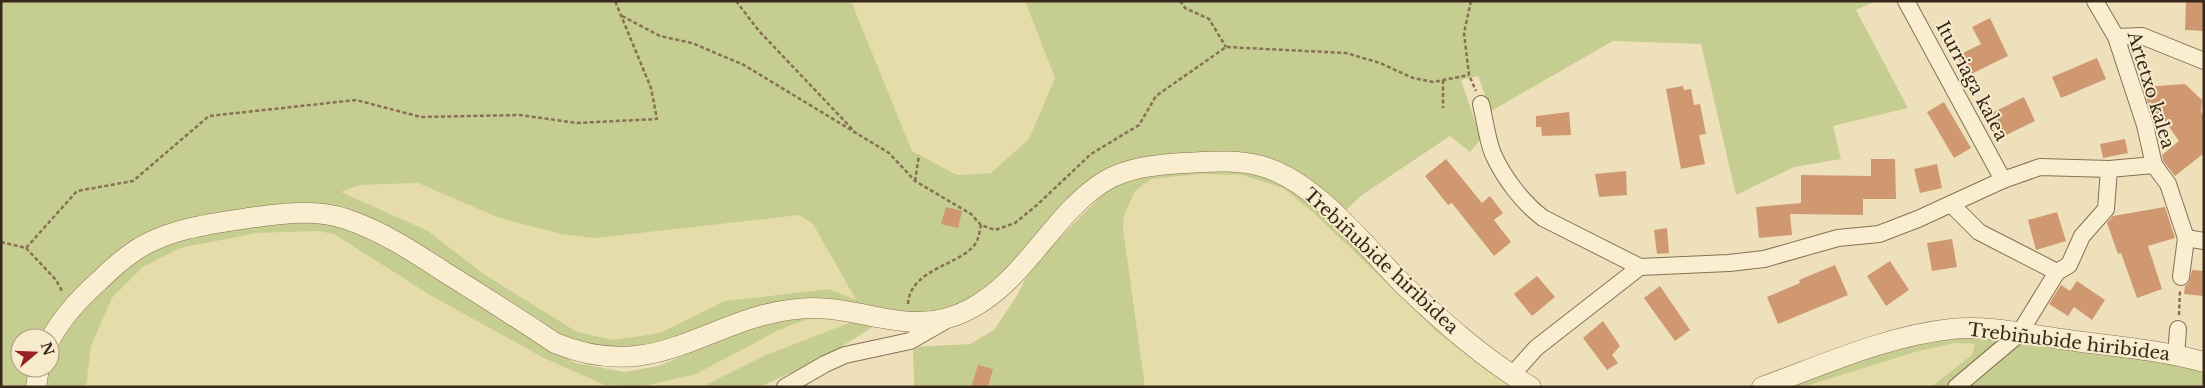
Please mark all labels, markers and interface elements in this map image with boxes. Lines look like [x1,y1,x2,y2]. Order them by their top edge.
street label: Iturriaga kalea [1931,17,2013,145]
street label: Artetxo kalea [2122,28,2179,151]
street label: Trebiñubide hiribidea [1299,184,1463,338]
street label: Trebiñubide hiribidea [1967,319,2171,365]
north arrow [10,328,60,378]
text: N [37,340,58,358]

